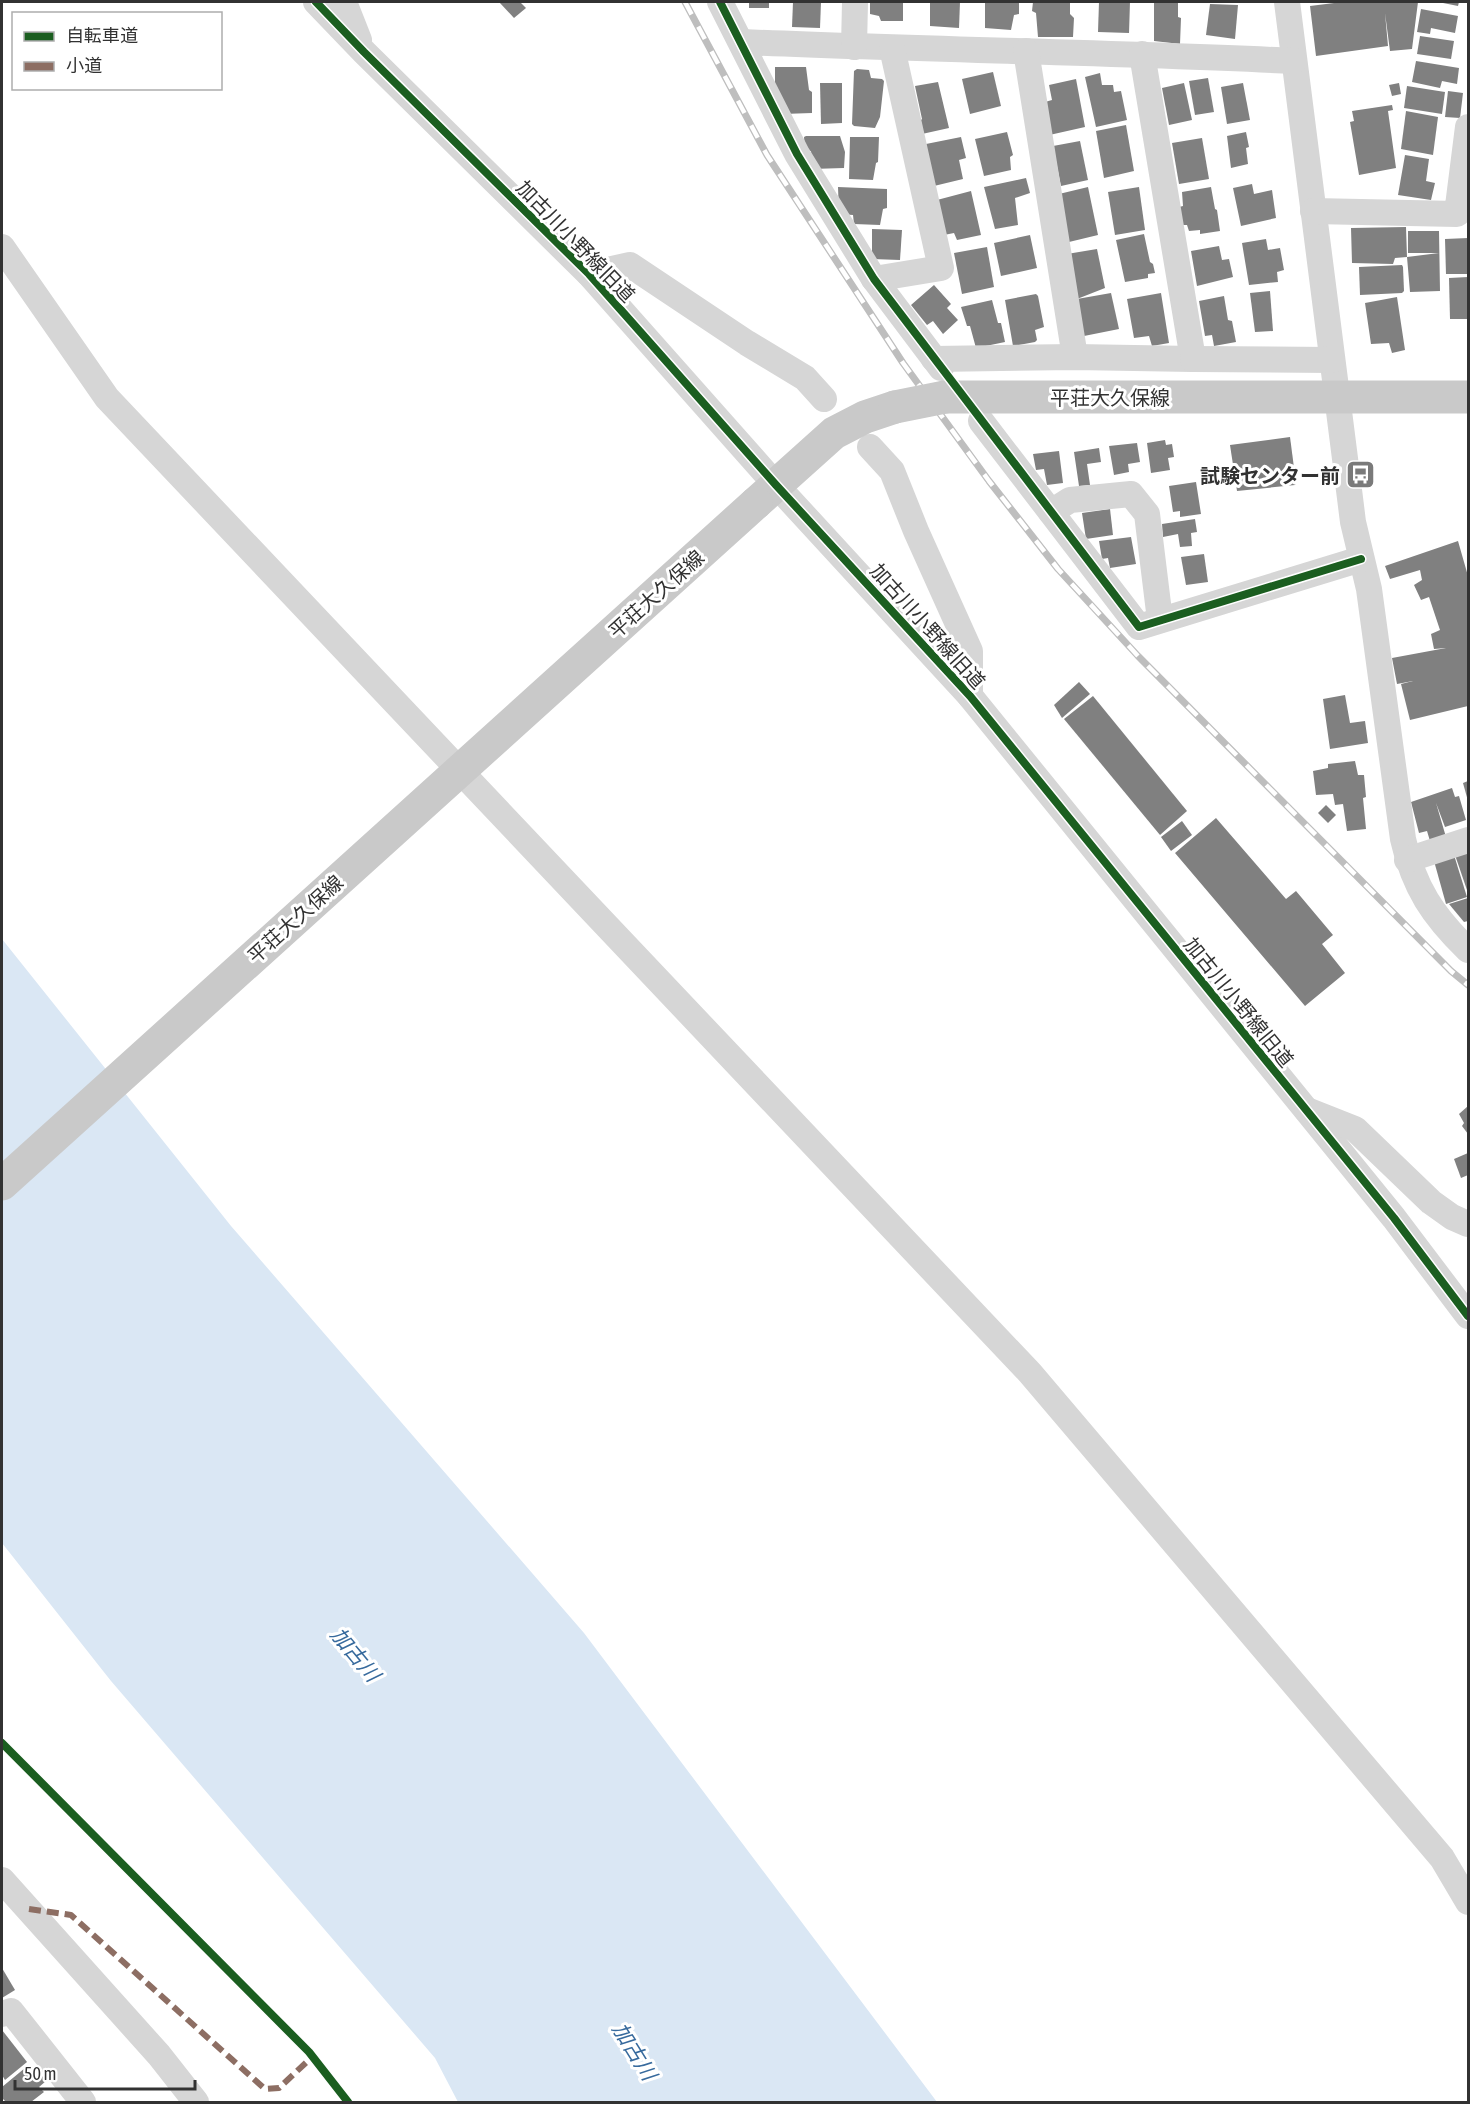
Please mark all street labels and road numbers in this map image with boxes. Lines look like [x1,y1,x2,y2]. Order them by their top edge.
street label: 加古川小野線旧道 [512,175,640,307]
street label: 平荘大久保線 [1050,386,1170,409]
street label: 平荘大久保線 [604,545,708,643]
street label: 加古川小野線旧道 [866,559,990,693]
street label: 平荘大久保線 [243,870,347,968]
street label: 加古川小野線旧道 [1180,933,1298,1071]

